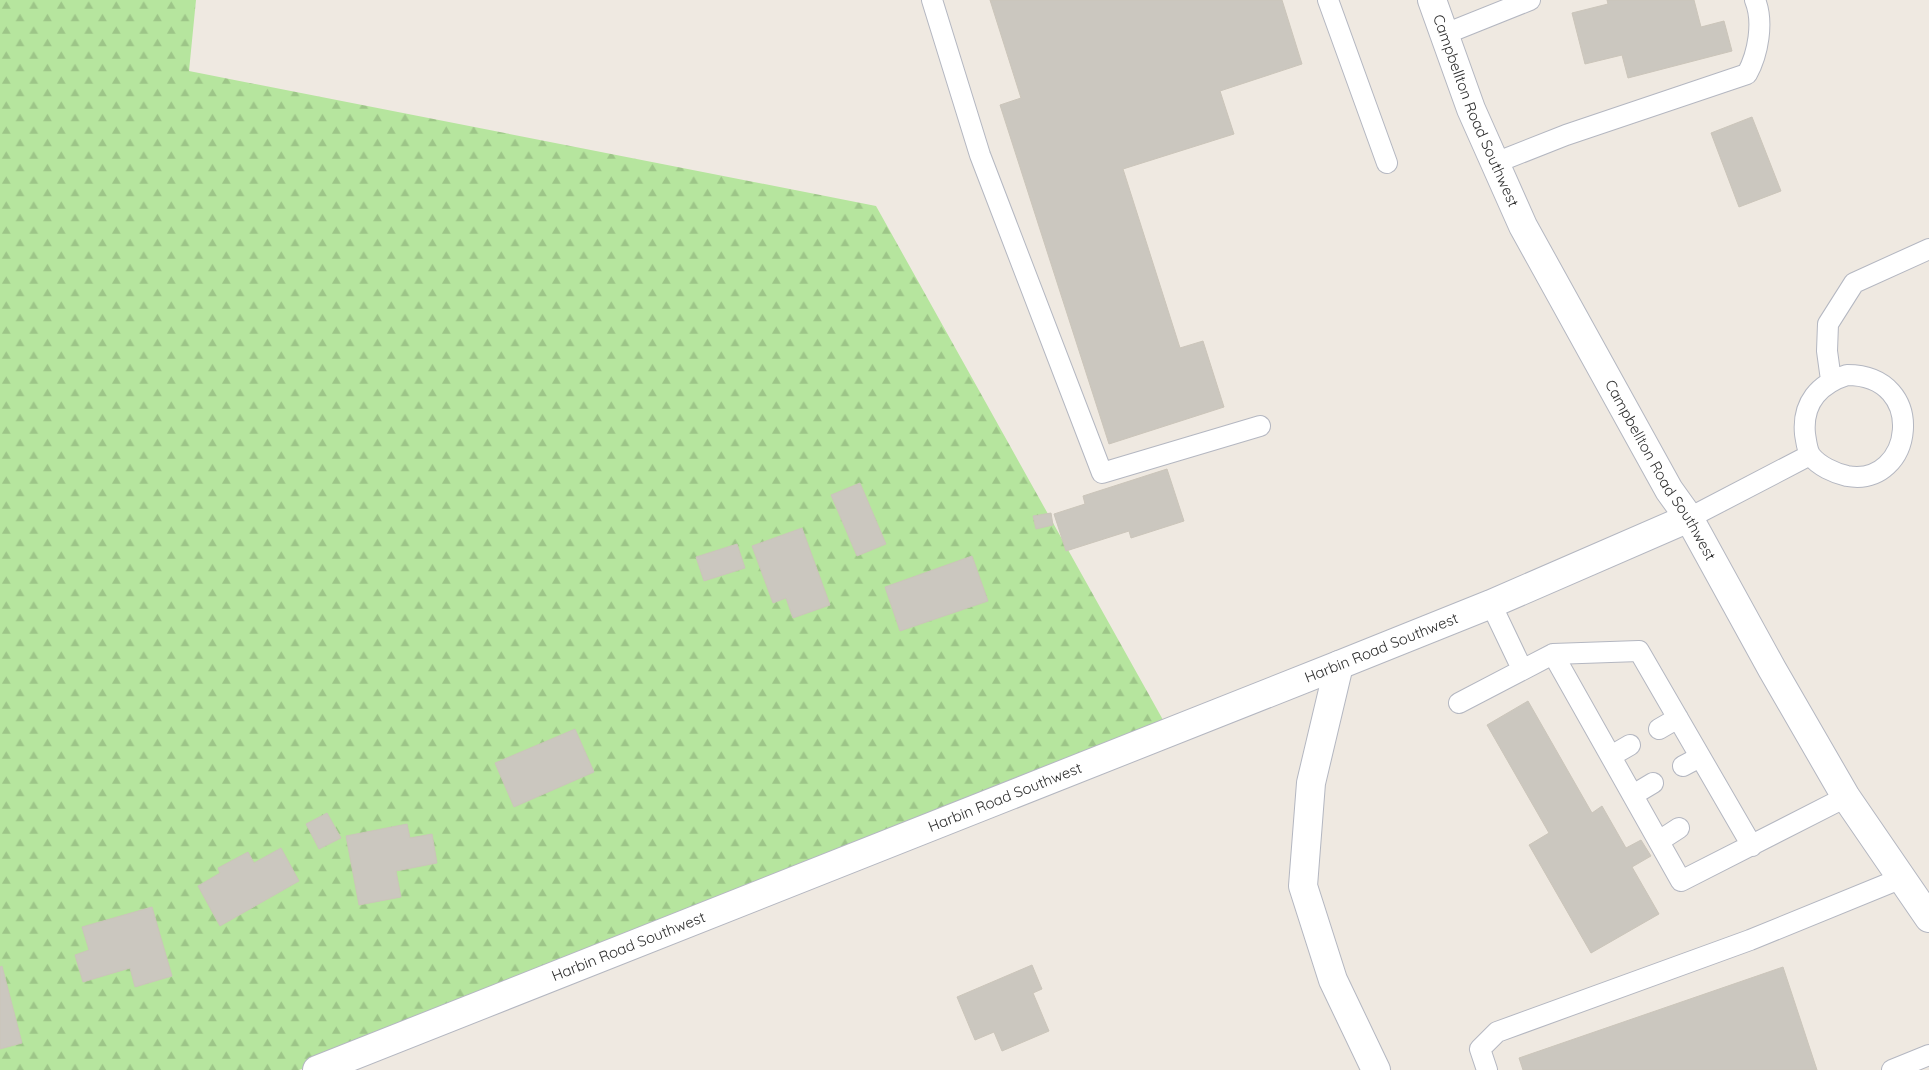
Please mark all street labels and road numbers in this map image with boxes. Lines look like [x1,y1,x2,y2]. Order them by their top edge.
street label: Campbellton Road Southwest [1429,12,1523,210]
street label: Campbellton Road Southwest [1601,376,1720,564]
street label: Harbin Road Southwest [1302,608,1461,687]
street label: Harbin Road Southwest [925,758,1084,836]
street label: Harbin Road Southwest [549,907,708,985]

